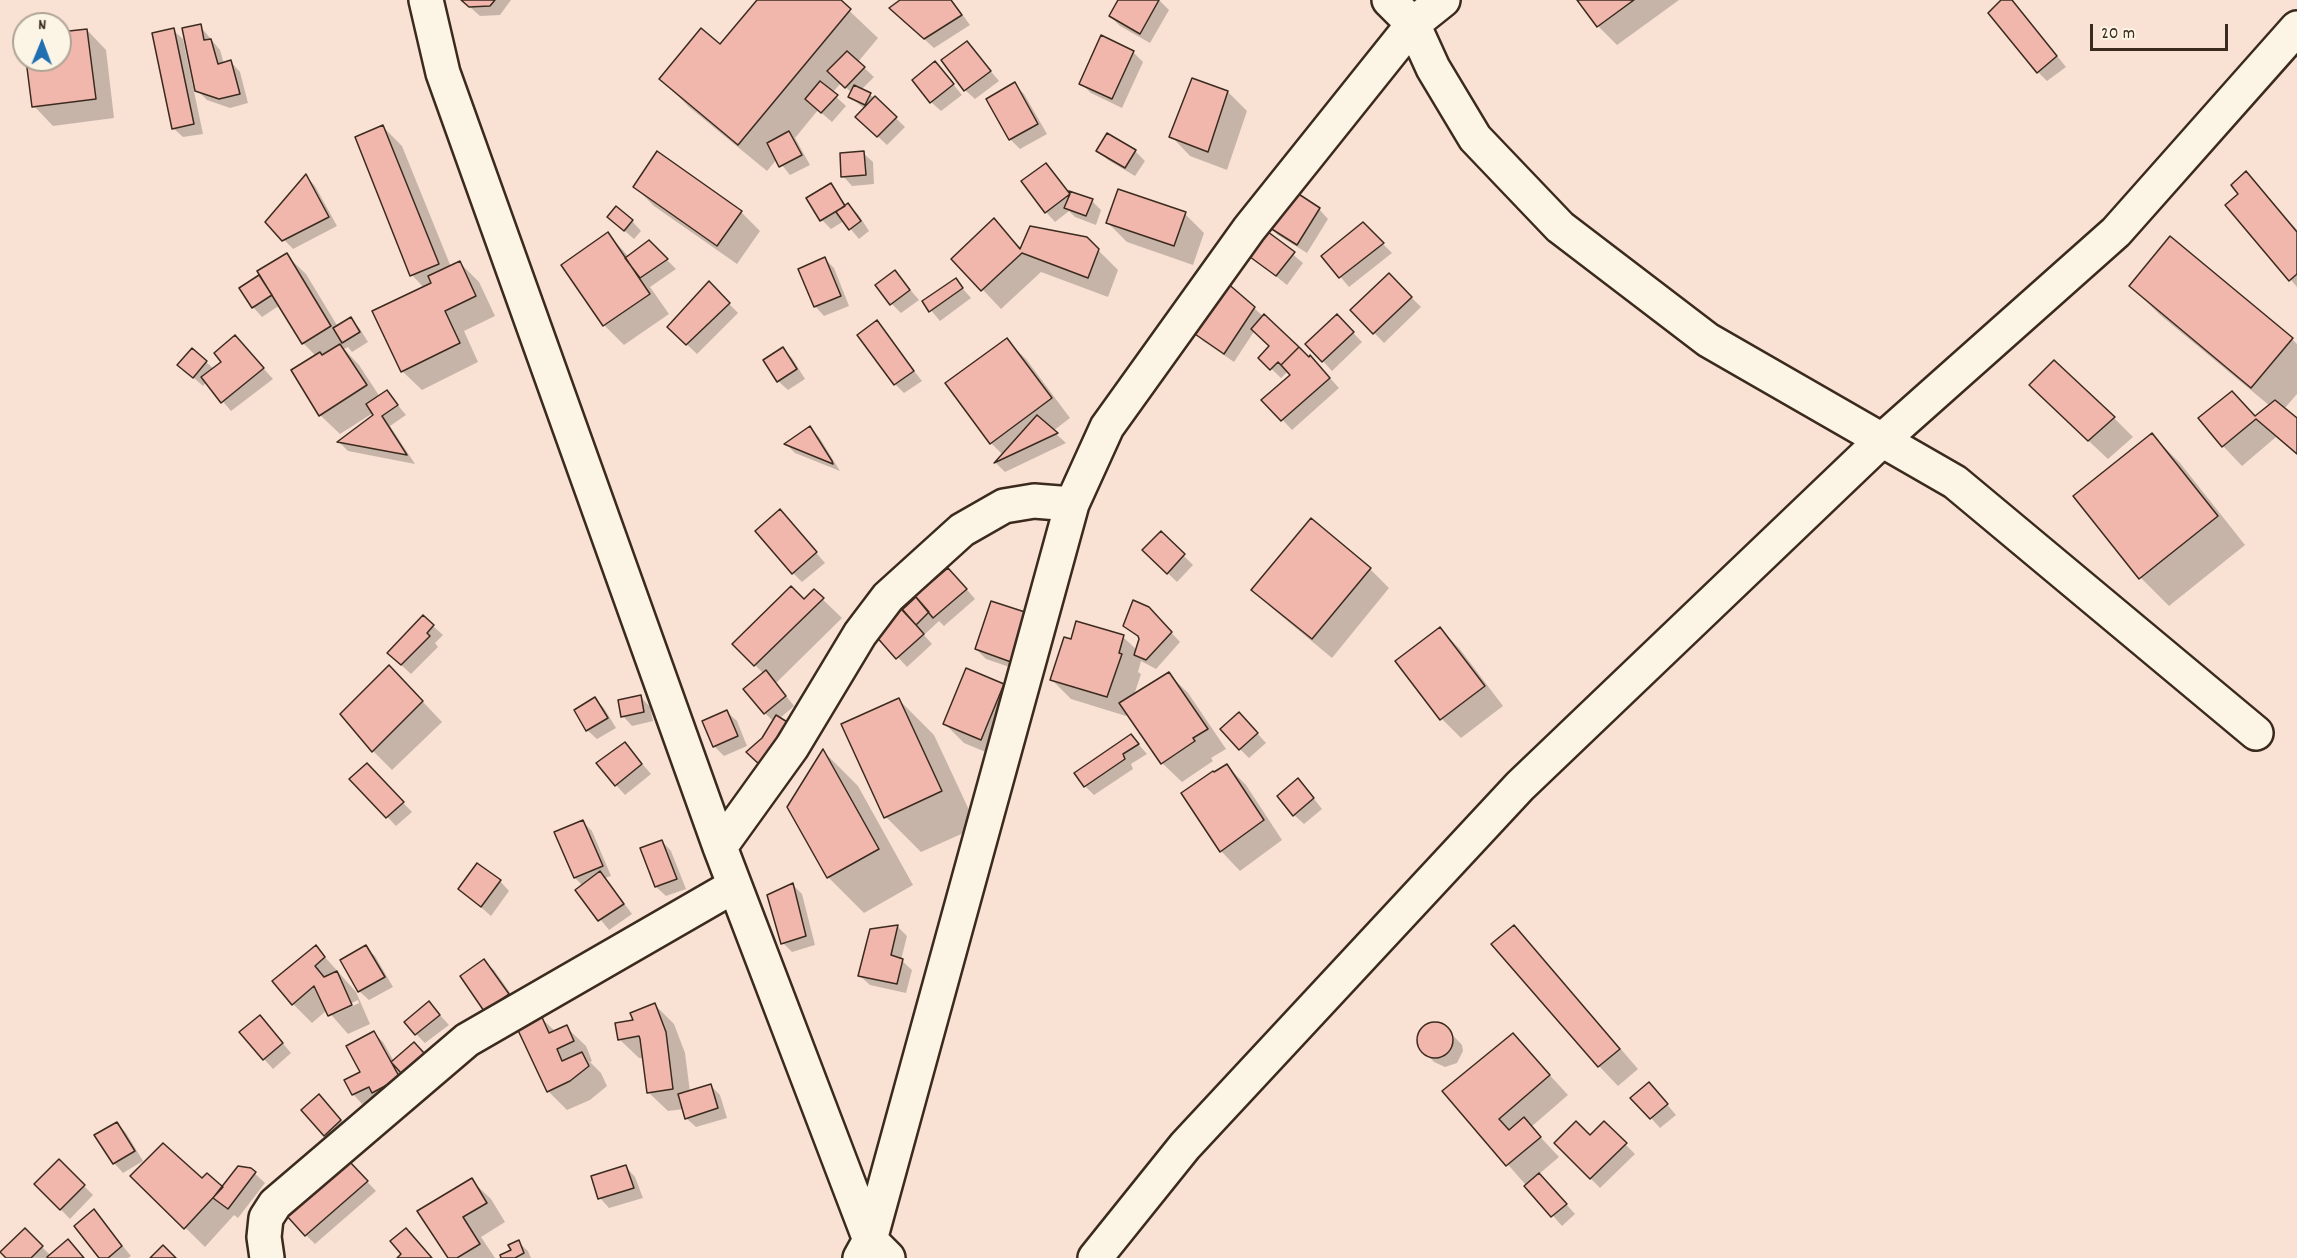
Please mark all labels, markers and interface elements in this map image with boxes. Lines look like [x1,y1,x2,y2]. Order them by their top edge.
north arrow [12,12,72,72]
scale bar [2093,12,2231,50]
text: N [38,14,46,37]
text: 20 m [2101,22,2135,47]

